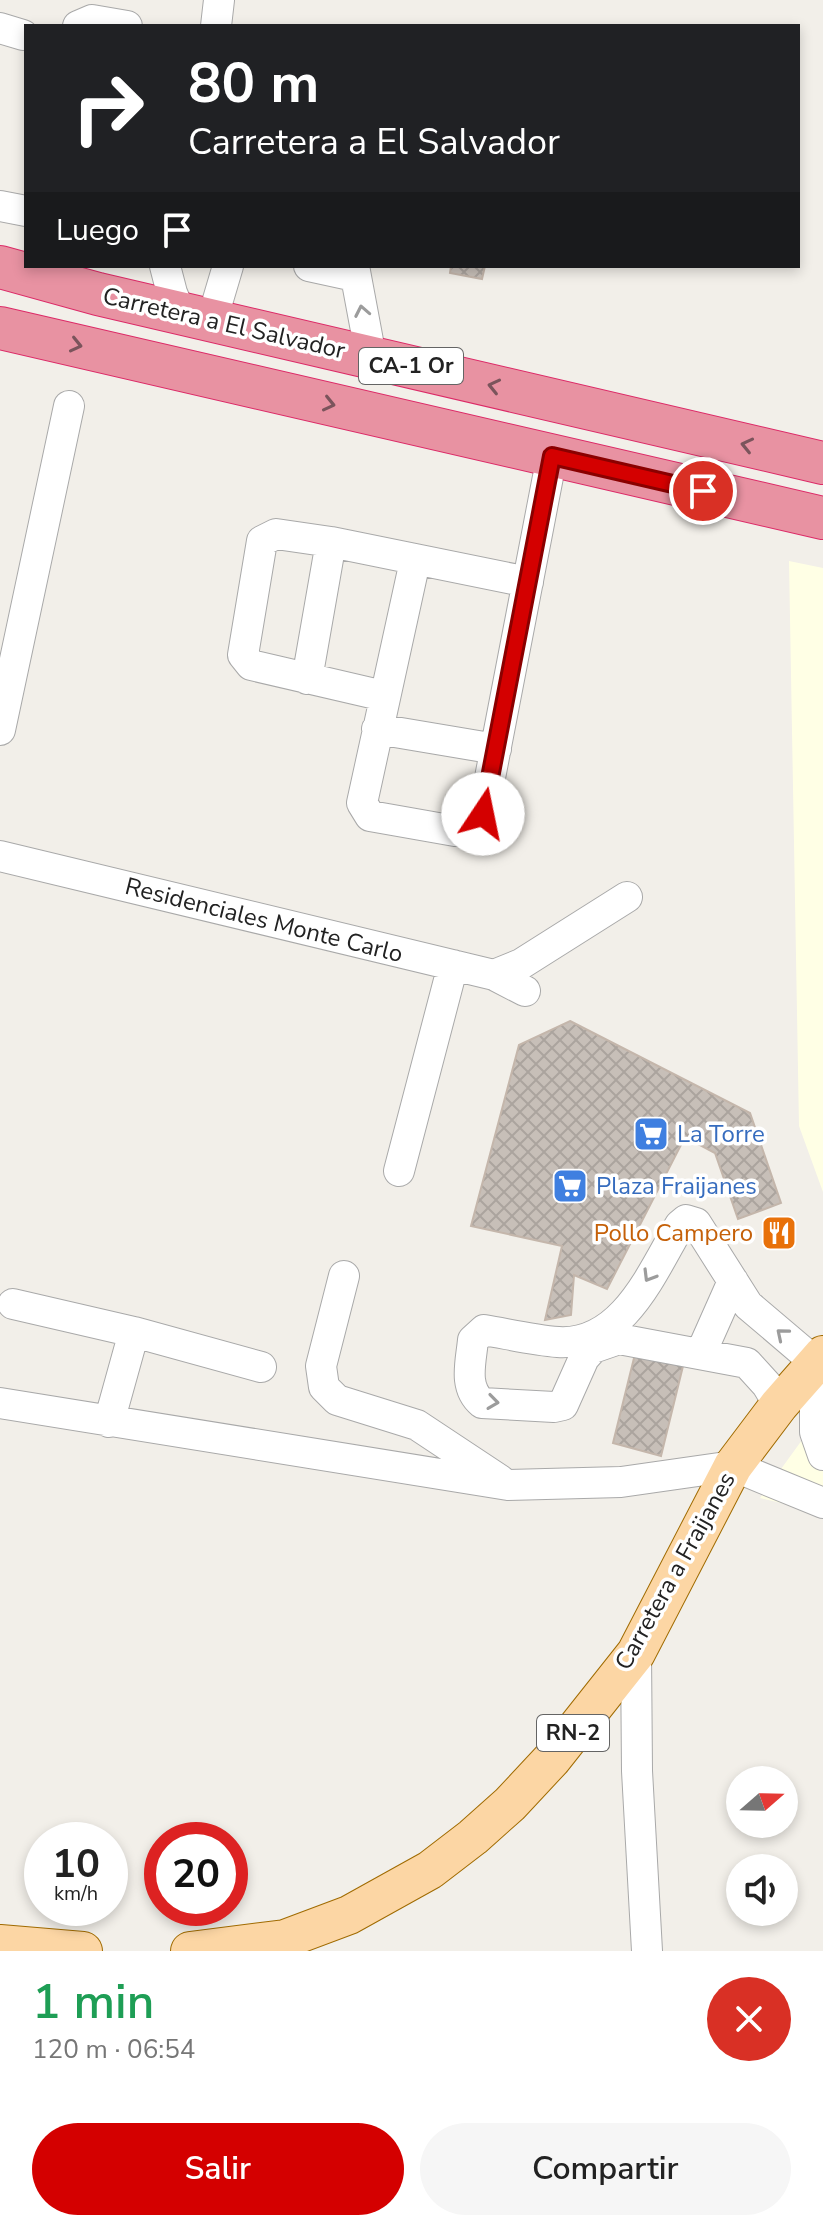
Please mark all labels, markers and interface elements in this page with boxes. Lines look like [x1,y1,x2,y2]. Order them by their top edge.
text: 80 m [188,45,319,122]
icon: right [56,56,160,160]
text: Carretera a El Salvador [188,118,560,167]
icon: arrive [155,208,199,252]
text: Luego [56,210,139,251]
street label: Carretera a El Salvador [100,280,349,367]
one-way arrow [354,305,371,319]
one-way arrow [69,336,82,353]
road number: CA-1 Or [359,348,463,384]
one-way arrow [488,378,501,395]
one-way arrow [322,395,336,412]
one-way arrow [741,437,754,454]
pin [669,457,737,525]
icon: arrive [681,469,725,513]
position arrow [441,772,525,856]
street label: Residenciales Monte Carlo [122,870,406,970]
supermarket icon: La Torre [632,1115,670,1153]
place label: La Torre [677,1118,765,1150]
supermarket icon: Plaza Fraijanes [551,1167,589,1205]
place label: Plaza Fraijanes [596,1170,757,1202]
restaurant icon: Pollo Campero [760,1214,798,1252]
place label: Pollo Campero [594,1217,753,1249]
one-way arrow [644,1267,659,1282]
one-way arrow [776,1329,791,1344]
one-way arrow [486,1393,499,1410]
street label: Carretera a Fraijanes [607,1466,743,1676]
road number: RN-2 [537,1715,609,1751]
north arrow [726,1766,798,1838]
map controls [726,1766,798,1926]
speed limit sign: 20 [144,1822,248,1926]
text: 10 [52,1837,100,1891]
button: sound [726,1854,798,1926]
text: km/h [54,1880,98,1907]
text: 1 min [32,1969,154,2035]
button: close [707,1977,791,2061]
text: 120 m · 06:54 [32,2032,195,2067]
button: Salir [32,2123,404,2215]
button: Compartir [420,2123,791,2215]

